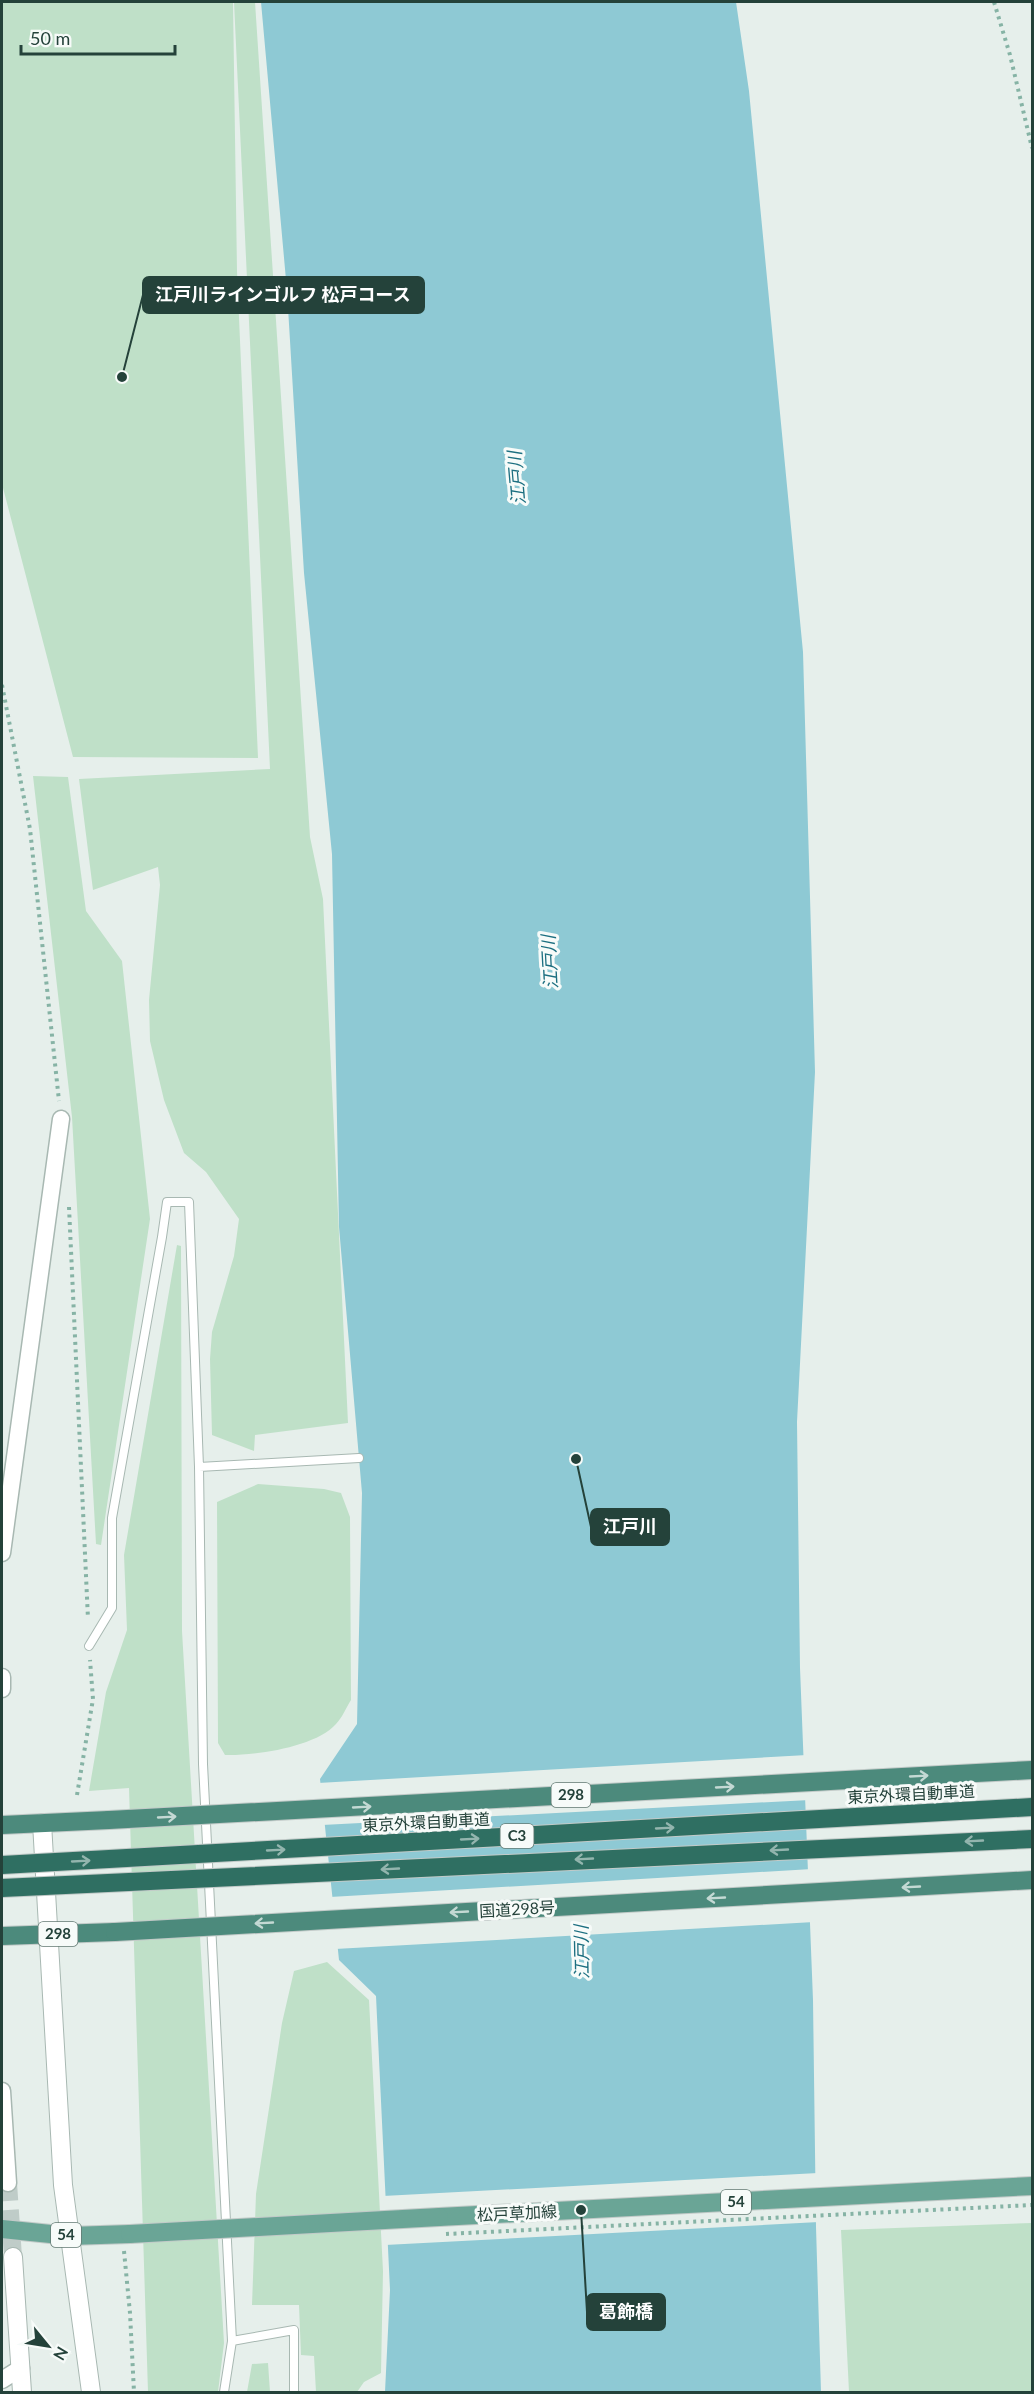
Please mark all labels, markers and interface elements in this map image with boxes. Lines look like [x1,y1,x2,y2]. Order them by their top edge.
scale bar [21,18,176,56]
text: 50 m [30,27,70,49]
callout: 江戸川ラインゴルフ 松戸コース [143,277,424,313]
text: 江戸川ラインゴルフ 松戸コース [155,283,411,305]
water label: 江戸川 [503,448,529,506]
water label: 江戸川 [536,933,561,990]
callout: 江戸川 [591,1509,669,1545]
text: 江戸川 [603,1515,657,1537]
one-way arrow [909,1771,929,1782]
one-way arrow [714,1781,734,1792]
street label: 東京外環自動車道 [847,1781,975,1806]
road number: 298 [552,1783,590,1807]
one-way arrow [352,1801,372,1812]
street label: 東京外環自動車道 [362,1809,490,1834]
one-way arrow [157,1812,177,1823]
one-way arrow [654,1822,674,1833]
road number: C3 [500,1824,534,1848]
one-way arrow [460,1833,480,1844]
one-way arrow [965,1836,985,1847]
one-way arrow [265,1844,285,1855]
one-way arrow [770,1845,790,1856]
one-way arrow [575,1854,595,1865]
one-way arrow [70,1855,90,1866]
one-way arrow [380,1863,400,1874]
one-way arrow [902,1882,922,1893]
one-way arrow [707,1893,727,1904]
street label: 国道298号 [479,1897,555,1920]
one-way arrow [449,1907,469,1918]
one-way arrow [255,1918,275,1929]
road number: 298 [38,1922,78,1946]
water label: 江戸川 [569,1923,592,1979]
road number: 54 [721,2190,751,2214]
street label: 松戸草加線 [477,2201,557,2224]
road number: 54 [51,2223,81,2247]
callout: 葛飾橋 [587,2294,665,2330]
text: 葛飾橋 [599,2300,653,2322]
north arrow [18,2316,78,2376]
text: N [50,2344,73,2364]

